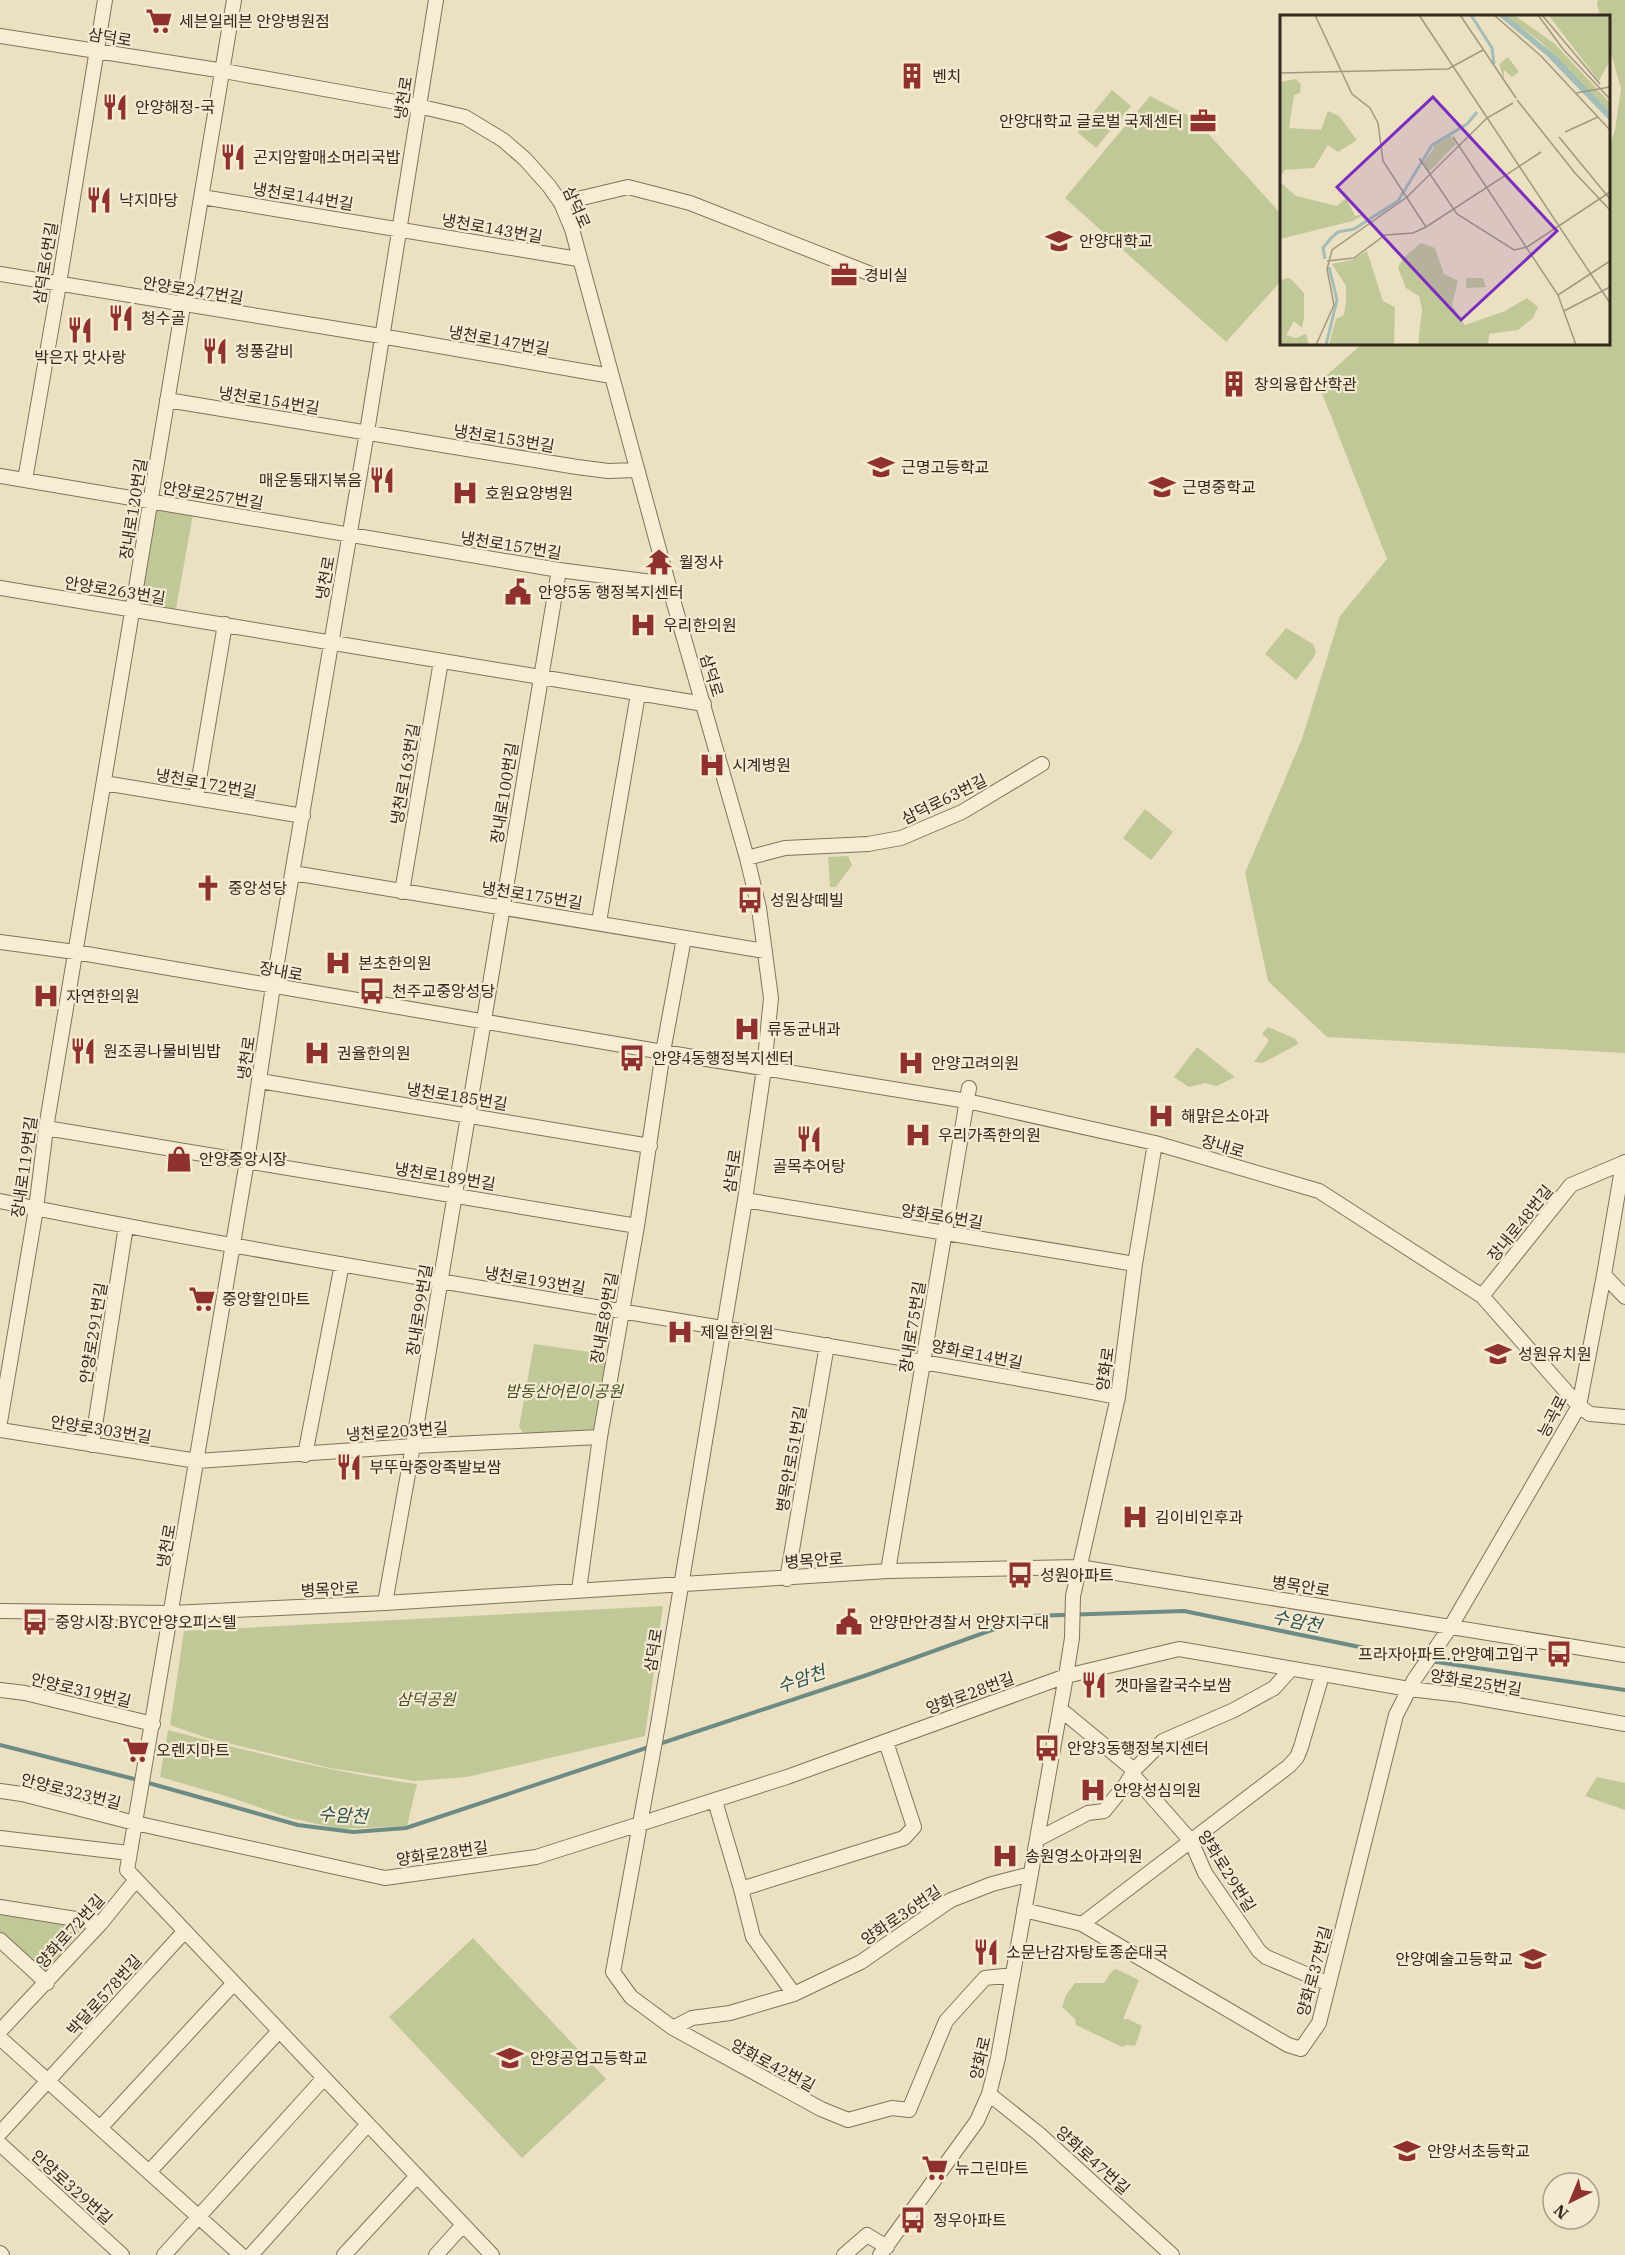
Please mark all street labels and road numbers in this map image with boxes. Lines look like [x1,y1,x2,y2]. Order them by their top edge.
street label: 삼덕로 [87,24,134,50]
street label: 냉천로 [390,74,416,121]
street label: 냉천로144번길 [251,178,355,214]
street label: 삼덕로 [559,183,595,231]
street label: 냉천로143번길 [440,209,544,247]
street label: 삼덕로6번길 [29,220,61,306]
street label: 안양로247번길 [141,272,245,308]
street label: 냉천로147번길 [447,321,551,359]
street label: 냉천로154번길 [217,382,321,418]
street label: 냉천로153번길 [452,420,556,456]
street label: 장내로120번길 [115,457,151,561]
street label: 안양로257번길 [161,477,265,513]
street label: 냉천로157번길 [459,527,563,563]
street label: 냉천로 [311,554,339,601]
street label: 안양로263번길 [63,572,167,608]
street label: 삼덕로 [696,651,728,699]
street label: 냉천로163번길 [386,722,424,826]
street label: 장내로100번길 [486,741,522,845]
street label: 냉천로172번길 [154,764,258,802]
street label: 삼덕로63번길 [898,770,990,828]
street label: 냉천로175번길 [480,877,584,913]
street label: 장내로 [258,957,305,985]
street label: 냉천로 [233,1034,259,1081]
street label: 냉천로185번길 [405,1078,509,1114]
street label: 장내로119번길 [7,1115,41,1219]
street label: 장내로 [1199,1130,1247,1162]
street label: 삼덕로 [719,1147,745,1194]
street label: 냉천로189번길 [393,1158,497,1194]
street label: 장내로48번길 [1483,1181,1557,1265]
street label: 양화로6번길 [899,1200,985,1232]
street label: 냉천로193번길 [483,1262,587,1298]
street label: 장내로99번길 [402,1263,436,1357]
street label: 장내로89번길 [586,1271,622,1365]
street label: 장내로75번길 [895,1280,929,1374]
street label: 안양로291번길 [75,1281,111,1385]
street label: 양화로14번길 [930,1335,1024,1373]
street label: 양화로 [1092,1345,1118,1392]
street label: 능곡로 [1533,1392,1571,1440]
street label: 병목안로51번길 [772,1404,810,1514]
street label: 안양로303번길 [49,1411,153,1447]
street label: 냉천로203번길 [345,1417,449,1445]
street label: 냉천로 [152,1522,180,1569]
street label: 병목안로 [784,1548,844,1572]
street label: 병목안로 [1270,1572,1332,1601]
street label: 병목안로 [300,1577,360,1601]
street label: 삼덕로 [640,1626,666,1673]
street label: 양화로25번길 [1429,1665,1523,1699]
street label: 양화로28번길 [923,1668,1017,1718]
street label: 안양로319번길 [29,1669,133,1711]
street label: 안양로323번길 [19,1769,123,1813]
street label: 양화로29번길 [1194,1826,1260,1916]
street label: 양화로28번길 [395,1837,489,1869]
street label: 양화로36번길 [857,1881,945,1949]
street label: 양화로72번길 [32,1890,108,1972]
street label: 양화로37번길 [1292,1924,1336,2018]
street label: 박달로578번길 [62,1950,146,2040]
street label: 양화로42번길 [727,2034,819,2096]
street label: 양화로 [965,2034,995,2082]
street label: 양화로47번길 [1052,2122,1134,2198]
street label: 안양로329번길 [27,2145,117,2229]

